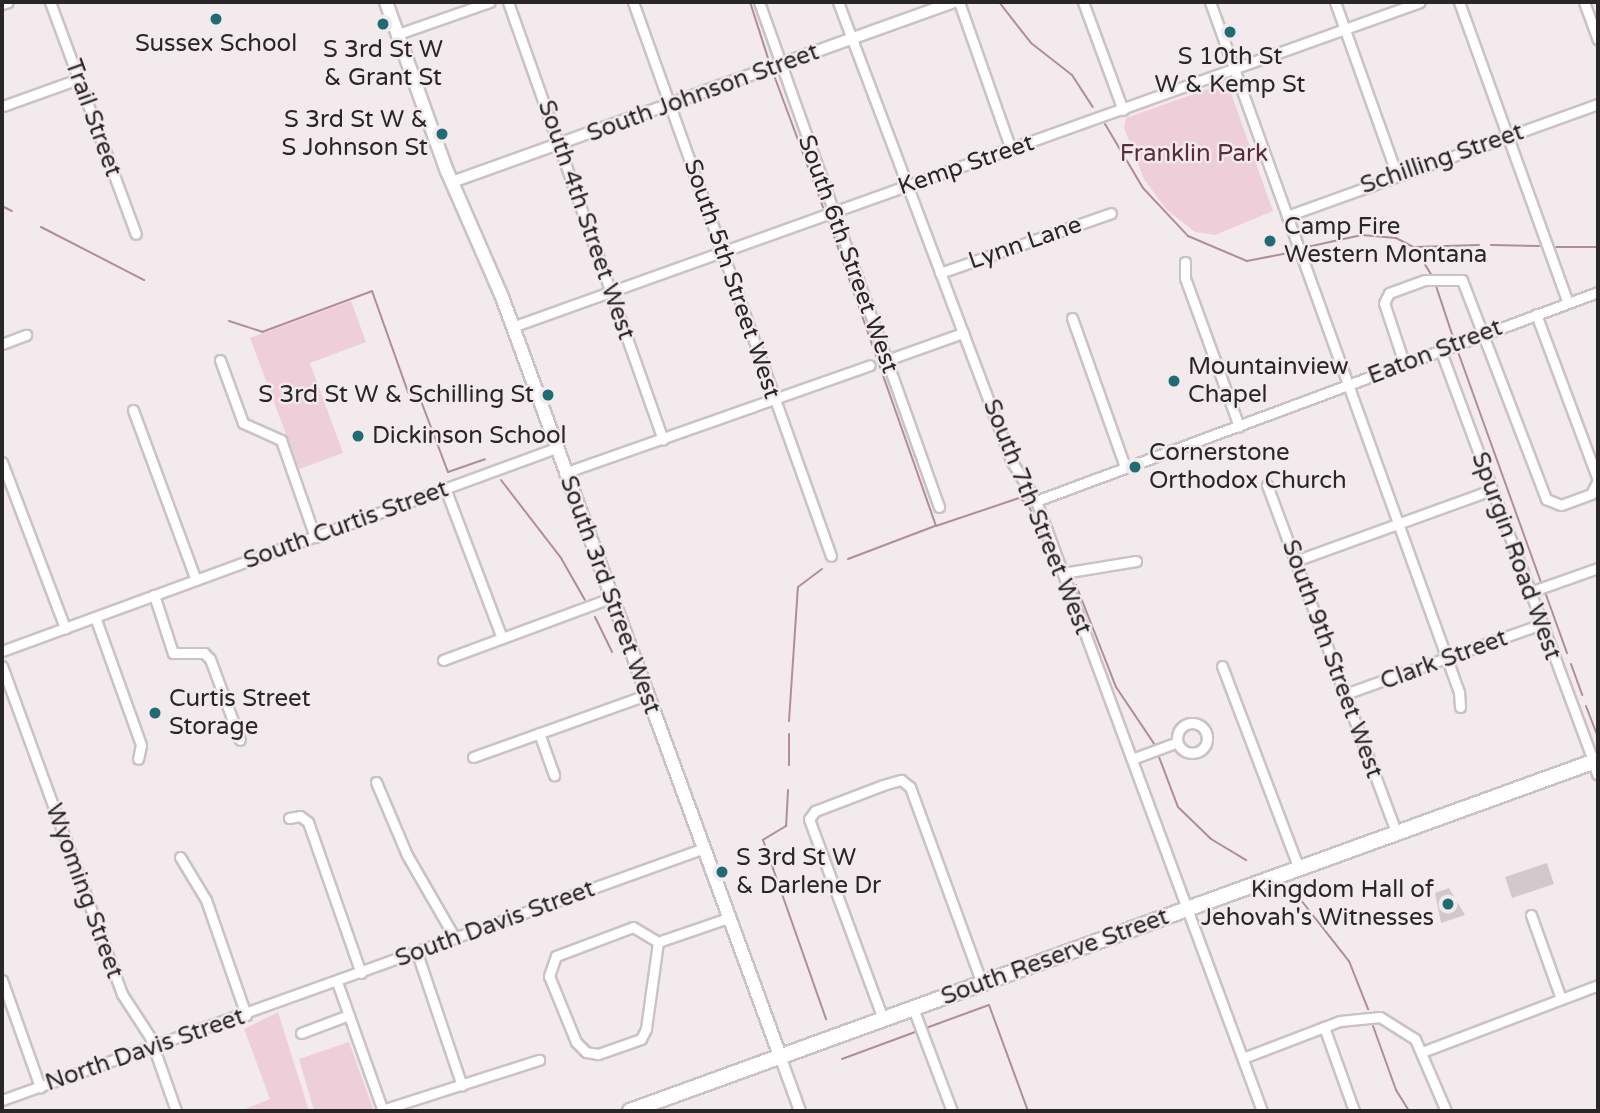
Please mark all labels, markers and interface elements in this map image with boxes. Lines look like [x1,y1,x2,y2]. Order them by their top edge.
marker: Sussex School [208,11,224,27]
marker: S 3rd St W & Grant St [375,16,391,32]
marker: S 10th St W & Kemp St [1222,24,1238,40]
place label: Sussex School [135,30,297,58]
place label: S 3rd St W & Grant St [323,36,443,92]
street label: South Johnson Street [583,38,823,148]
place label: S 10th St W & Kemp St [1155,43,1305,99]
street label: Trail Street [58,55,128,181]
street label: South 4th Street West [531,97,641,343]
place label: S 3rd St W & S Johnson St [282,106,428,162]
street label: Schilling Street [1357,118,1527,200]
marker: S 3rd St W & S Johnson St [434,126,450,142]
street label: Kemp Street [894,128,1038,202]
street label: South 6th Street West [791,131,905,377]
park label: Franklin Park [1120,140,1268,168]
street label: South 5th Street West [677,156,787,402]
street label: Lynn Lane [965,210,1085,276]
place label: Camp Fire Western Montana [1284,213,1487,269]
marker: Camp Fire Western Montana [1262,233,1278,249]
street label: Eaton Street [1364,313,1506,391]
place label: Mountainview Chapel [1188,353,1349,409]
marker: Mountainview Chapel [1166,373,1182,389]
place label: S 3rd St W & Schilling St [258,381,534,409]
marker: S 3rd St W & Schilling St [540,387,556,403]
street label: South 7th Street West [977,395,1097,639]
place label: Dickinson School [372,422,567,450]
marker: Dickinson School [350,428,366,444]
place label: Cornerstone Orthodox Church [1149,439,1347,495]
street label: Spurgin Road West [1465,448,1567,664]
marker: Cornerstone Orthodox Church [1127,459,1143,475]
street label: South 3rd Street West [553,472,667,718]
street label: South Curtis Street [240,475,452,575]
street label: South 9th Street West [1275,536,1389,782]
street label: Clark Street [1376,624,1512,696]
place label: Curtis Street Storage [169,685,311,741]
marker: Curtis Street Storage [147,705,163,721]
street label: Wyoming Street [39,800,129,982]
place label: S 3rd St W & Darlene Dr [736,844,881,900]
marker: S 3rd St W & Darlene Dr [714,864,730,880]
street label: South Davis Street [391,875,599,973]
place label: Kingdom Hall of Jehovah's Witnesses [1201,876,1434,932]
marker: Kingdom Hall of Jehovah's Witnesses [1440,896,1456,912]
street label: South Reserve Street [937,902,1173,1012]
street label: North Davis Street [42,1002,248,1098]

